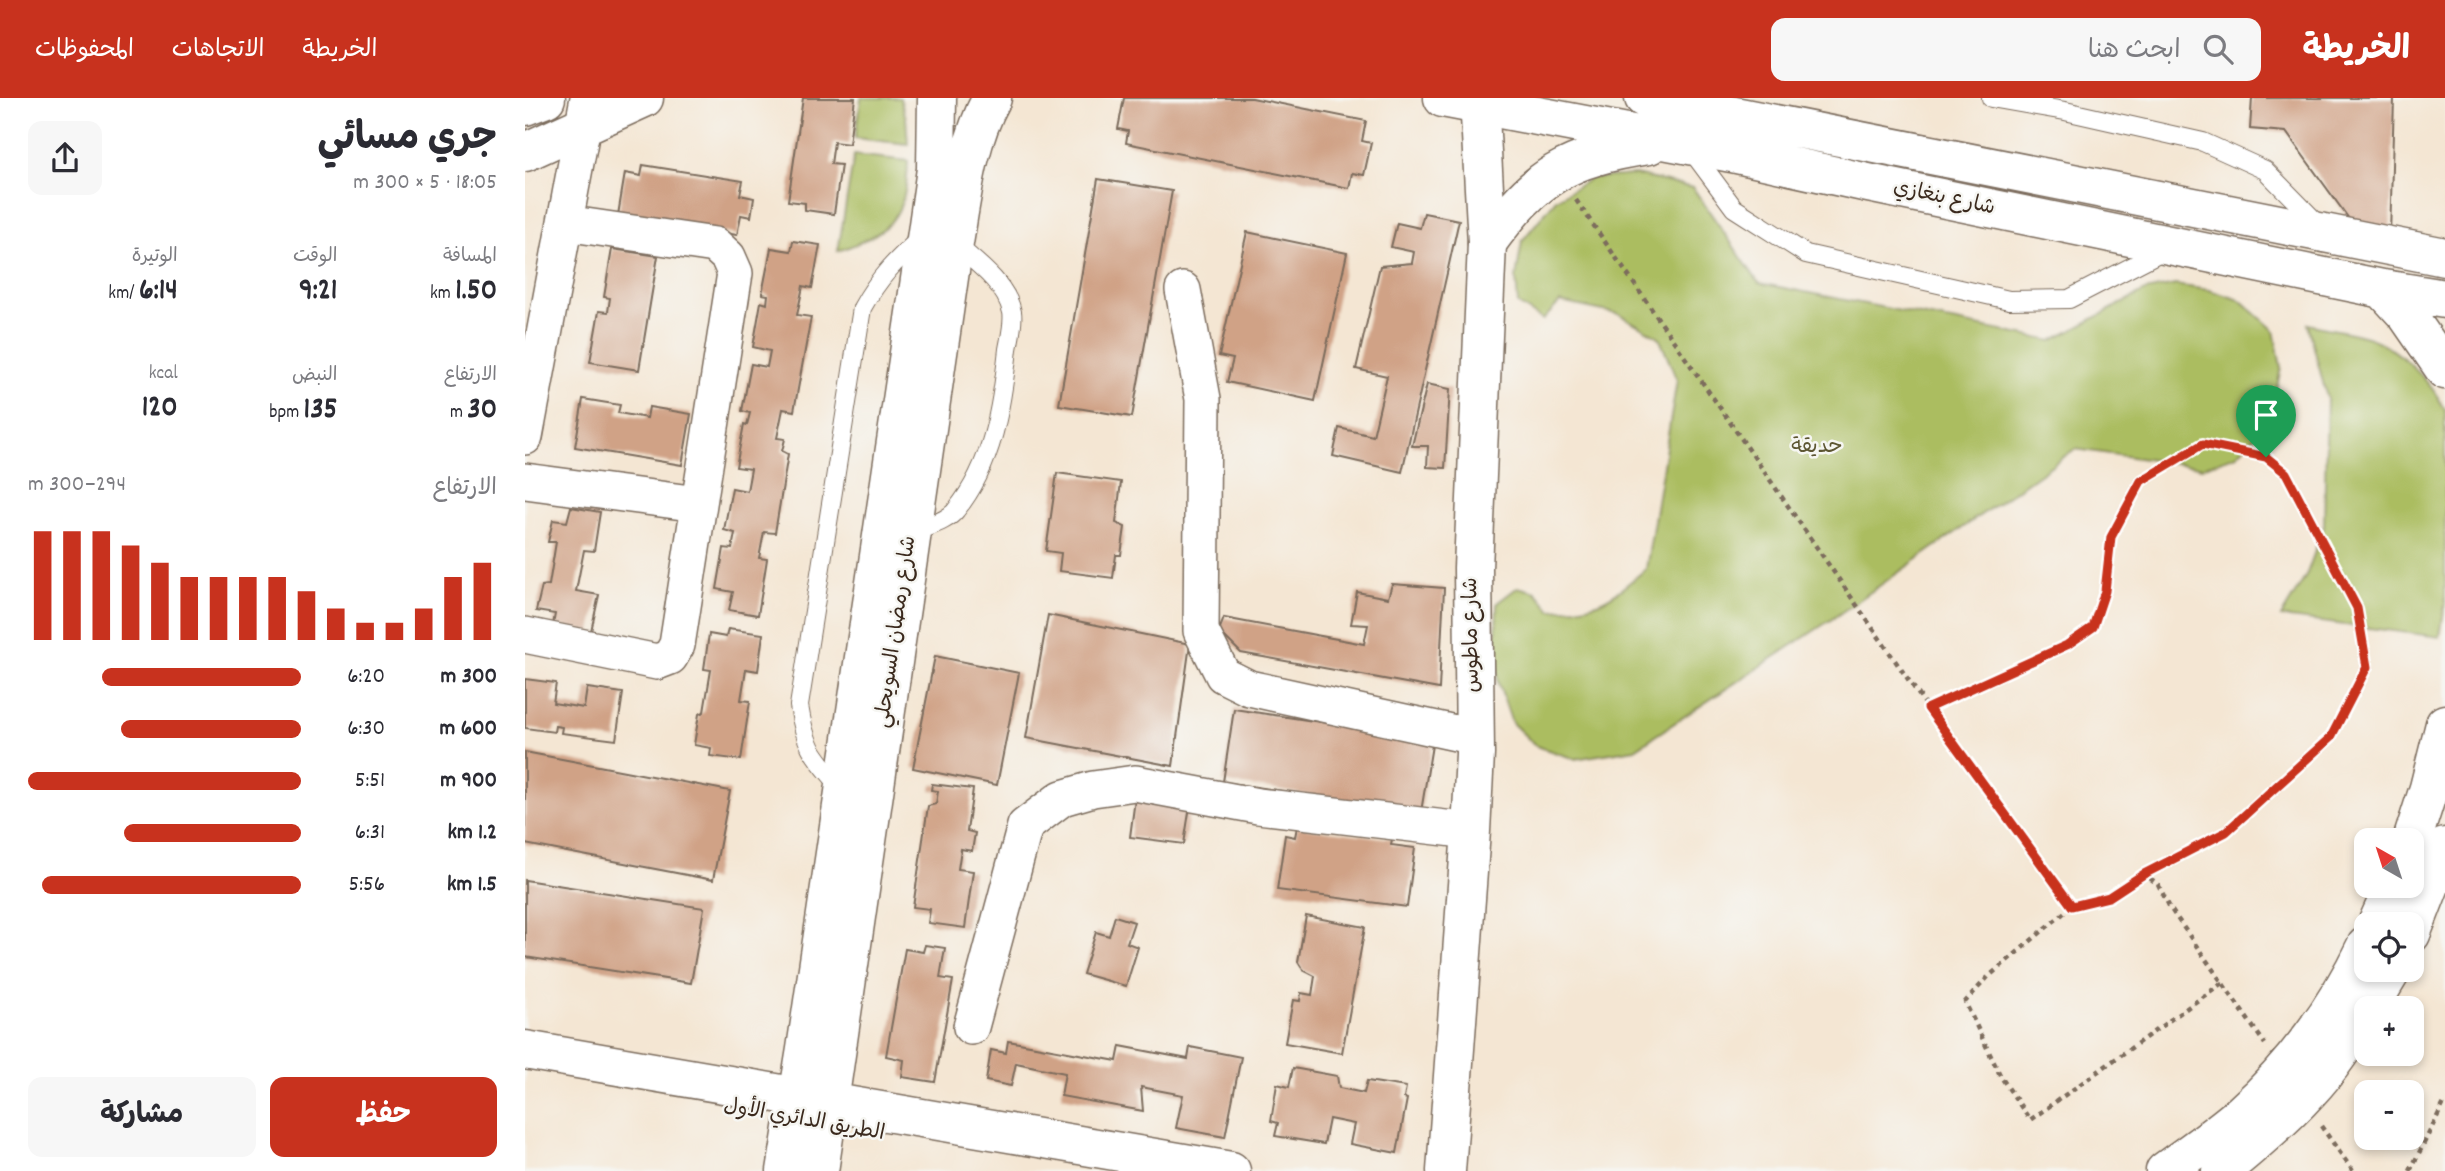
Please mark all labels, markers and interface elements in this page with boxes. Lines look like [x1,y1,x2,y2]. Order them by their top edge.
search box [1771,18,2261,81]
text: الخريطة [2303,28,2410,75]
icon: search [2199,30,2237,68]
text: ابحث هنا [2088,33,2181,70]
text: المحفوظات [35,34,134,68]
text: الاتجاهات [172,34,265,68]
text: الخريطة [303,34,377,68]
text: جري مسائي [318,113,497,168]
button: share [28,121,102,195]
text: 18:05 · 5 × 300 m [353,167,497,200]
street label: شارع بنغازي [1890,174,1998,224]
text: الوتيرة [132,244,178,271]
text: الوقت [293,244,337,271]
text: المسافة [443,244,497,271]
text: 6:14 [139,271,178,314]
text: 9:21 [299,271,337,314]
text: 1.50 [455,271,497,314]
text: /km [108,281,139,308]
text: km [430,281,455,308]
text: kcal [149,361,178,388]
text: النبض [292,363,337,390]
text: الارتفاع [444,363,497,390]
pin [2236,385,2296,457]
text: 120 [142,388,178,431]
text: 135 [304,390,337,433]
text: 30 [467,390,497,433]
icon: arrive [2247,396,2285,434]
text: bpm [269,400,304,427]
text: m [450,400,467,427]
park label: حديقة [1791,433,1843,463]
text: 294–300 m [28,469,126,502]
text: الارتفاع [433,473,497,506]
street label: شارع رمضان السويحلي [869,534,926,730]
street label: شارع ماطوس [1457,577,1489,693]
text: 6:20 [347,661,385,694]
text: 300 m [441,661,497,694]
text: 6:30 [347,713,385,746]
text: 600 m [440,713,497,746]
text: 5:51 [355,765,385,798]
text: 900 m [440,765,497,798]
text: 6:31 [355,817,385,850]
text: 1.2 km [448,817,497,850]
north arrow [2354,828,2424,898]
map controls [2354,828,2424,1150]
text: 5:56 [349,869,385,902]
text: 1.5 km [447,869,497,902]
button: locate [2354,912,2424,982]
button: + [2354,996,2424,1066]
button: مشاركة [28,1077,256,1157]
button: حفظ [270,1077,497,1157]
button: − [2354,1080,2424,1150]
street label: الطريق الدائري الأول [721,1090,887,1150]

